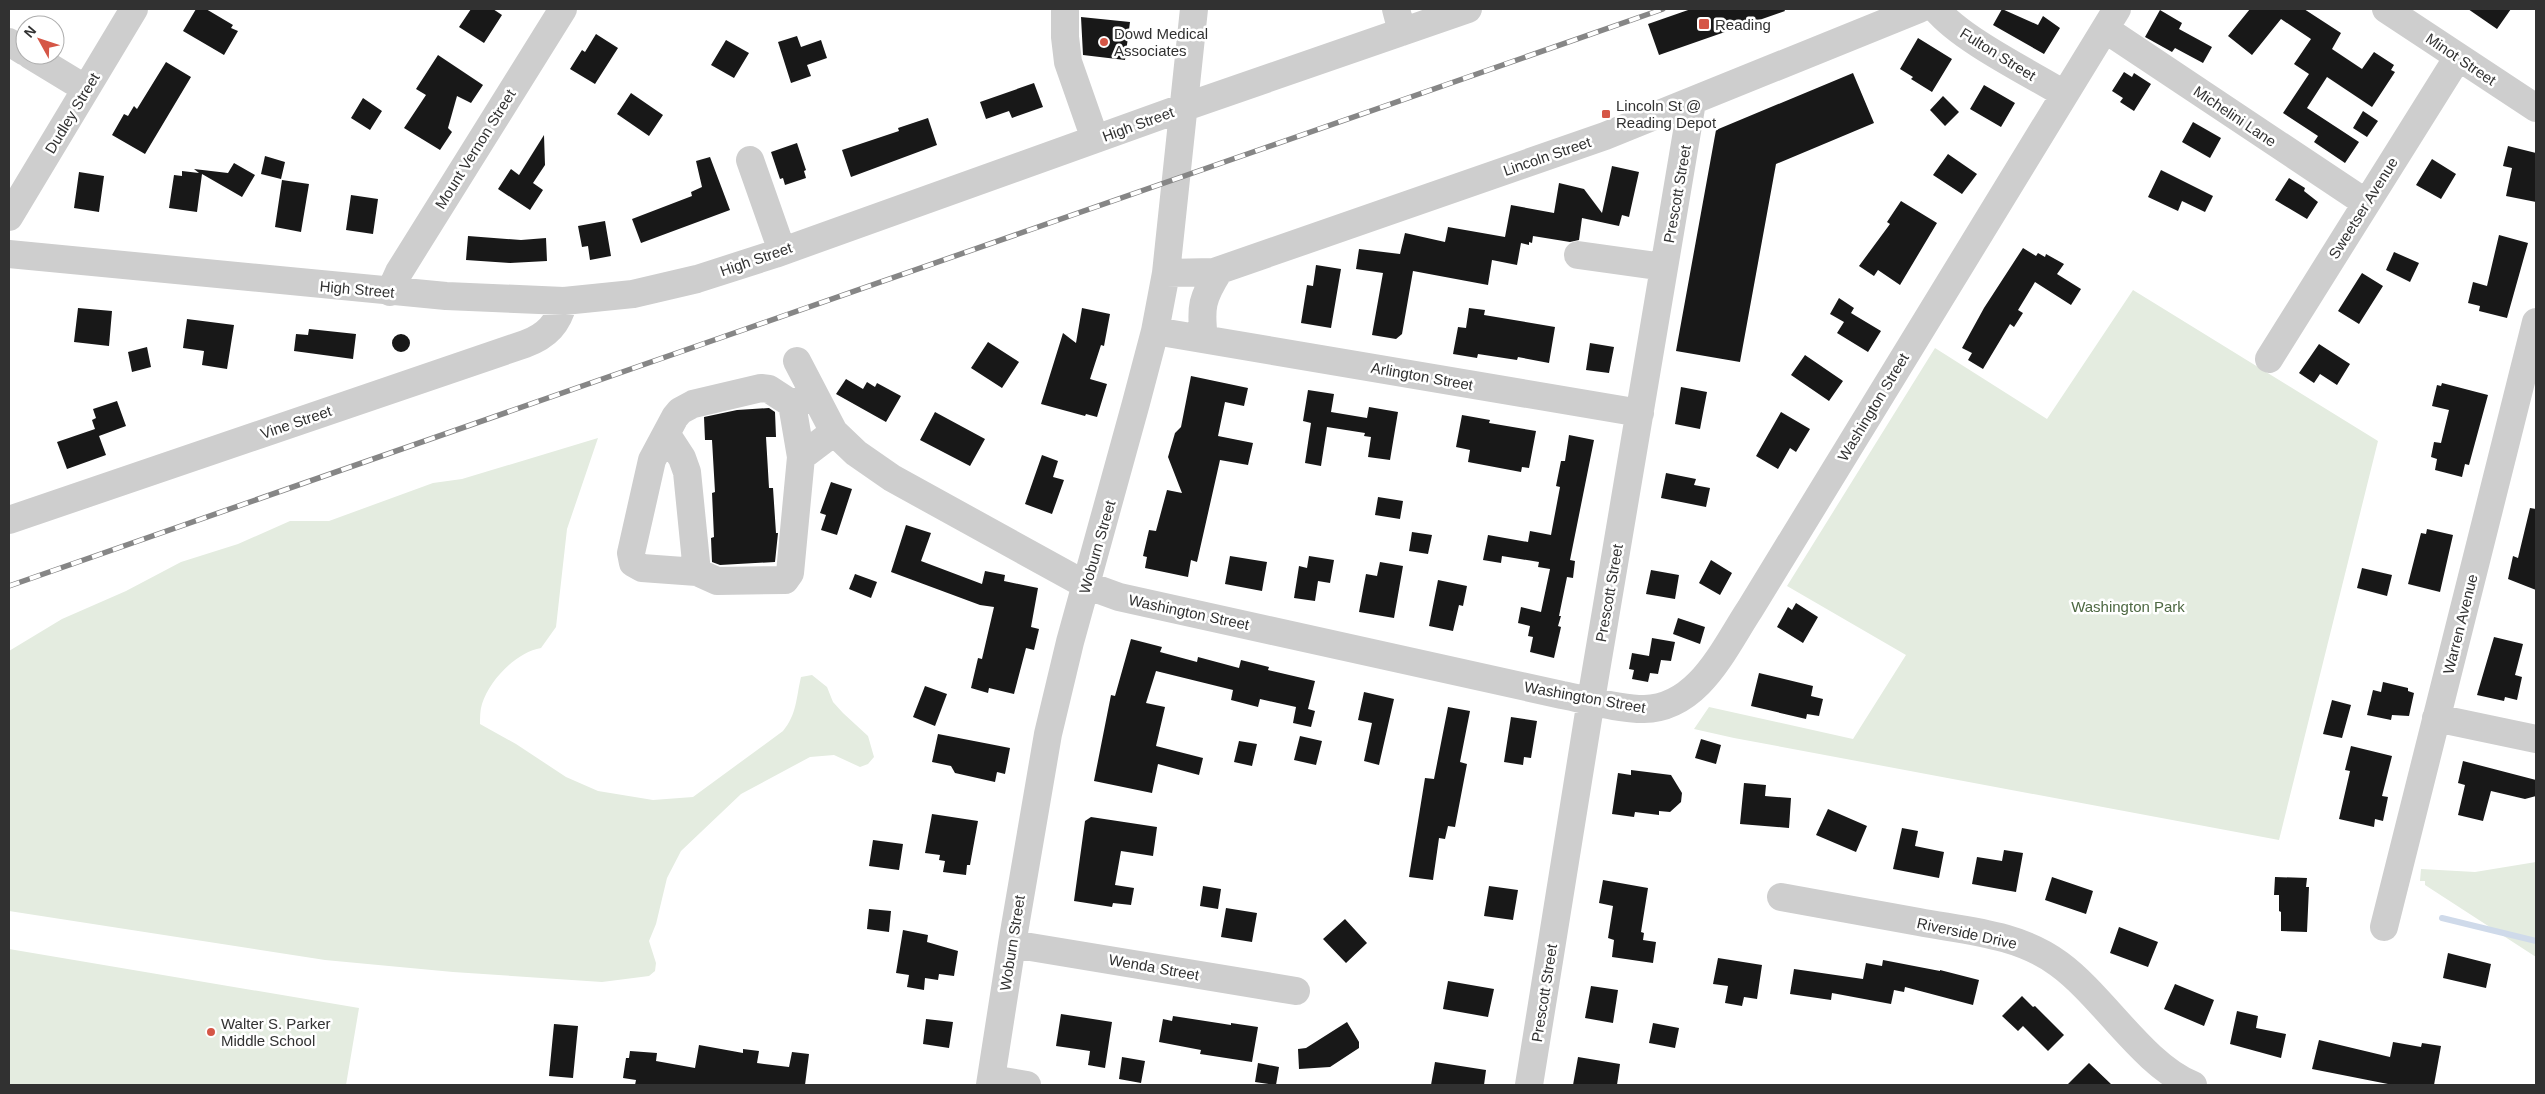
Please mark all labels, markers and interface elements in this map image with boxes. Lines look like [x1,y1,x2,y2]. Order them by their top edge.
north arrow [15,15,65,65]
place label: Reading [1715,16,1771,33]
marker: Reading [1697,17,1711,31]
text: N [21,23,39,41]
street label: Fulton Street [1957,24,2040,84]
place label: Dowd Medical Associates [1114,25,1208,59]
street label: Minot Street [2423,29,2500,89]
marker: Dowd Medical Associates [1098,36,1110,48]
street label: Dudley Street [41,69,103,156]
street label: Michelini Lane [2190,82,2280,150]
street label: Mount Vernon Street [431,85,519,212]
place label: Lincoln St @ Reading Depot [1616,97,1717,131]
street label: High Street [1100,103,1177,145]
marker: Lincoln St @ Reading Depot [1600,108,1612,120]
street label: Lincoln Street [1501,133,1594,179]
street label: Prescott Street [1660,143,1694,244]
street label: Sweetser Avenue [2325,154,2401,262]
street label: High Street [718,238,795,279]
street label: High Street [319,277,396,301]
street label: Washington Street [1834,349,1912,464]
street label: Arlington Street [1370,359,1475,393]
street label: Vine Street [258,402,335,442]
street label: Woburn Street [1076,498,1119,596]
street label: Prescott Street [1592,542,1626,643]
street label: Warren Avenue [2439,572,2481,676]
street label: Washington Street [1127,591,1252,633]
park label: Washington Park [2071,598,2185,615]
street label: Washington Street [1523,678,1648,716]
street label: Woburn Street [996,893,1028,992]
street label: Riverside Drive [1915,914,2019,952]
street label: Prescott Street [1528,942,1560,1043]
street label: Wenda Street [1107,951,1201,983]
place label: Walter S. Parker Middle School [221,1015,330,1049]
marker: Walter S. Parker Middle School [205,1026,217,1038]

